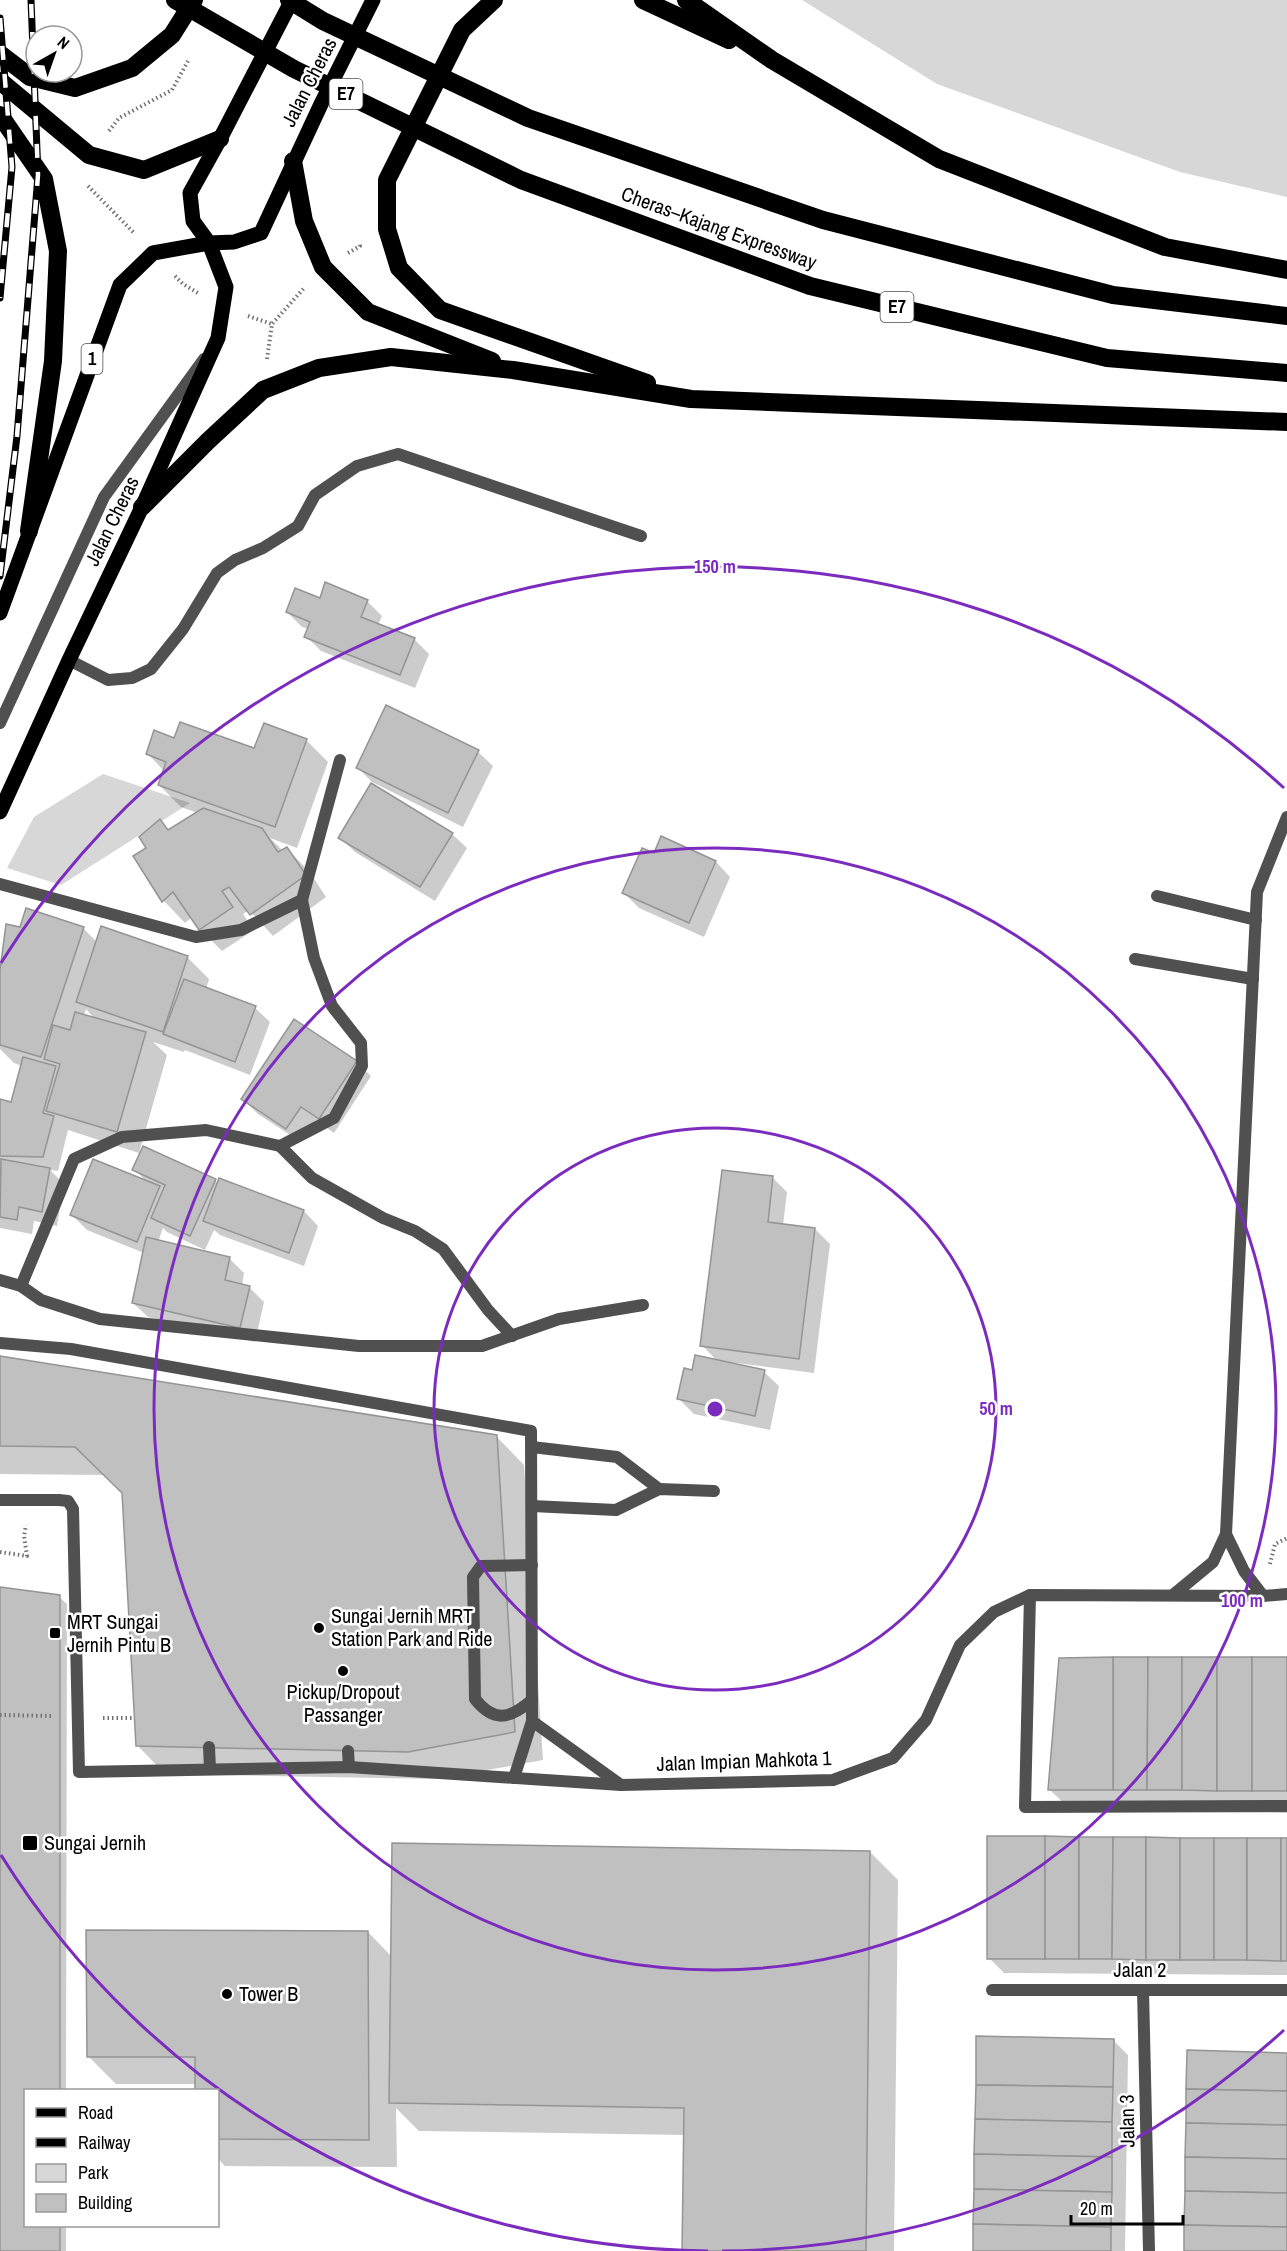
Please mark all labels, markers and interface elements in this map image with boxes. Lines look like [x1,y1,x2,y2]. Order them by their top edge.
north arrow [24,24,84,84]
text: N [53,31,74,54]
street label: Jalan Cheras [275,33,343,131]
road number: E7 [330,79,362,109]
street label: Cheras–Kajang Expressway [618,180,821,276]
road number: E7 [880,292,914,322]
road number: 1 [82,344,103,374]
street label: Jalan Cheras [78,471,145,570]
text: 150 m [694,554,736,579]
text: 50 m [979,1396,1013,1421]
centre of rings [705,1399,725,1419]
text: 100 m [1221,1588,1263,1613]
place label: Sungai Jernih MRT Station Park and Ride [331,1602,492,1652]
place label: MRT Sungai Jernih Pintu B [67,1608,171,1658]
marker: Sungai Jernih MRT Station Park and Ride [312,1621,326,1635]
marker: MRT Sungai Jernih Pintu B [48,1626,62,1640]
marker: Pickup/Dropout Passanger [336,1664,350,1678]
place label: Pickup/Dropout Passanger [286,1678,400,1728]
street label: Jalan Impian Mahkota 1 [656,1744,832,1777]
place label: Sungai Jernih [44,1829,146,1856]
marker: Sungai Jernih [21,1834,39,1852]
street label: Jalan 2 [1114,1956,1166,1983]
place label: Tower B [239,1980,298,2007]
marker: Tower B [220,1987,234,2001]
legend [24,2089,219,2227]
street label: Jalan 3 [1113,2094,1140,2148]
text: Road [78,2100,113,2125]
text: Railway [78,2130,131,2155]
text: Park [78,2160,109,2185]
scale bar [1071,2188,1184,2226]
text: Building [78,2190,133,2215]
text: 20 m [1080,2196,1113,2221]

